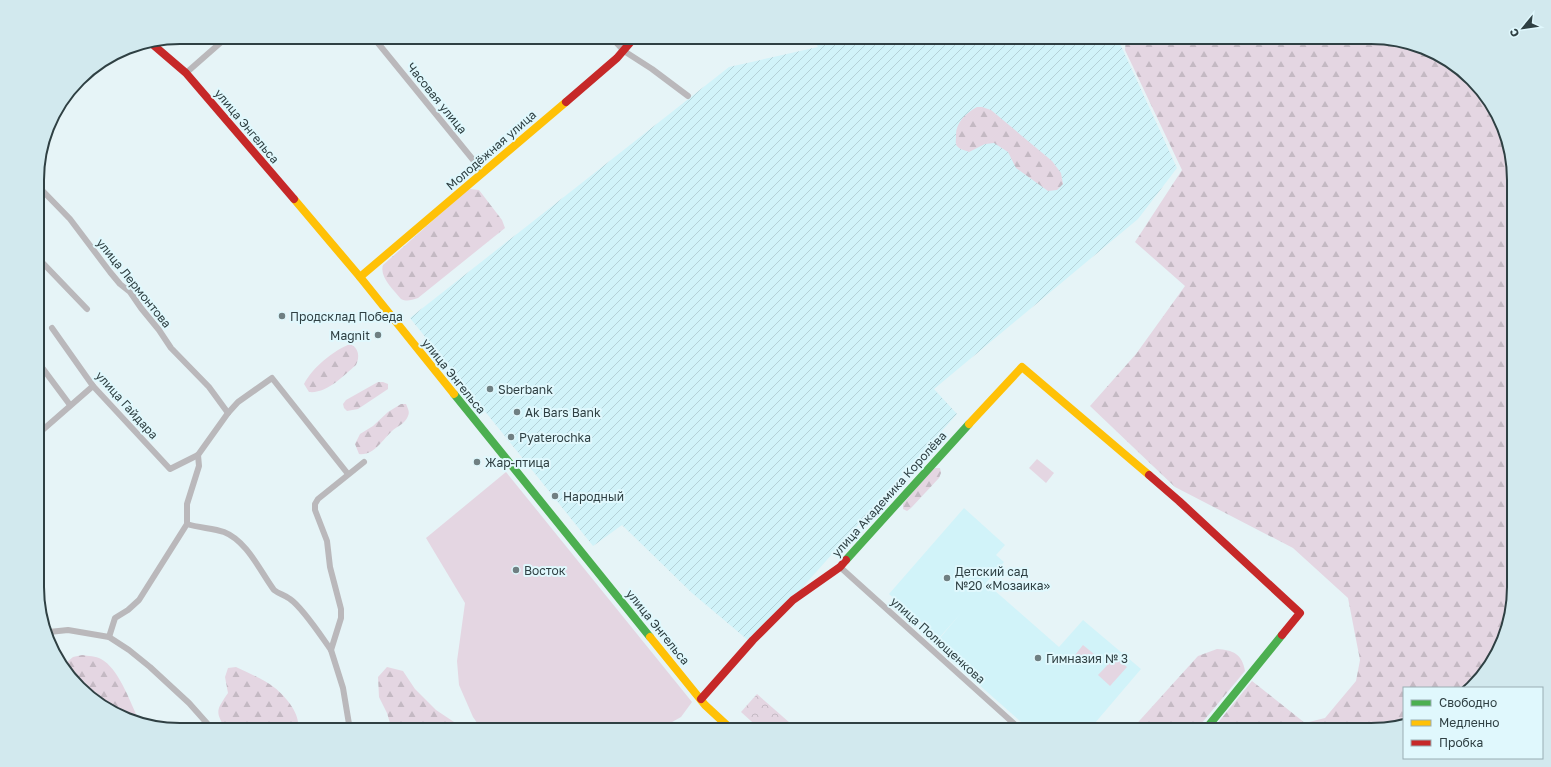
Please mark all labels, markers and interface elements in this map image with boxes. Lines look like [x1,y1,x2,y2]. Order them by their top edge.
north arrow [1503,8,1543,48]
text: С [1506,26,1521,40]
street label: Часовая улица [404,59,470,137]
street label: улица Энгельса [211,86,283,166]
street label: Молодёжная улица [443,107,539,193]
street label: улица Лермонтова [93,235,175,331]
place label: Продсклад Победа [290,309,403,324]
marker: Продсклад Победа [277,311,287,321]
place label: Magnit [330,328,370,343]
marker: Magnit [373,330,383,340]
street label: улица Энгельса [419,335,489,417]
street label: улица Гайдара [93,368,161,442]
place label: Sberbank [498,382,553,397]
marker: Sberbank [485,384,495,394]
place label: Ak Bars Bank [525,405,601,420]
marker: Ak Bars Bank [512,407,522,417]
street label: улица Академика Королёва [829,428,949,560]
place label: Pyaterochka [519,430,591,445]
marker: Pyaterochka [506,432,516,442]
place label: Жар-птица [485,455,550,470]
marker: Жар-птица [472,457,482,467]
place label: Народный [563,489,624,504]
marker: Народный [550,491,560,501]
place label: Восток [524,563,566,578]
place label: Детский сад №20 «Мозаика» [955,564,1051,593]
marker: Восток [511,565,521,575]
marker: Детский сад №20 «Мозаика» [942,573,952,583]
street label: улица Энгельса [623,586,693,668]
street label: улица Полющенкова [888,593,988,687]
place label: Гимназия № 3 [1046,651,1128,666]
marker: Гимназия № 3 [1033,653,1043,663]
legend [1403,687,1543,759]
text: Свободно [1439,695,1497,710]
text: Медленно [1439,715,1499,730]
text: Пробка [1439,735,1483,750]

